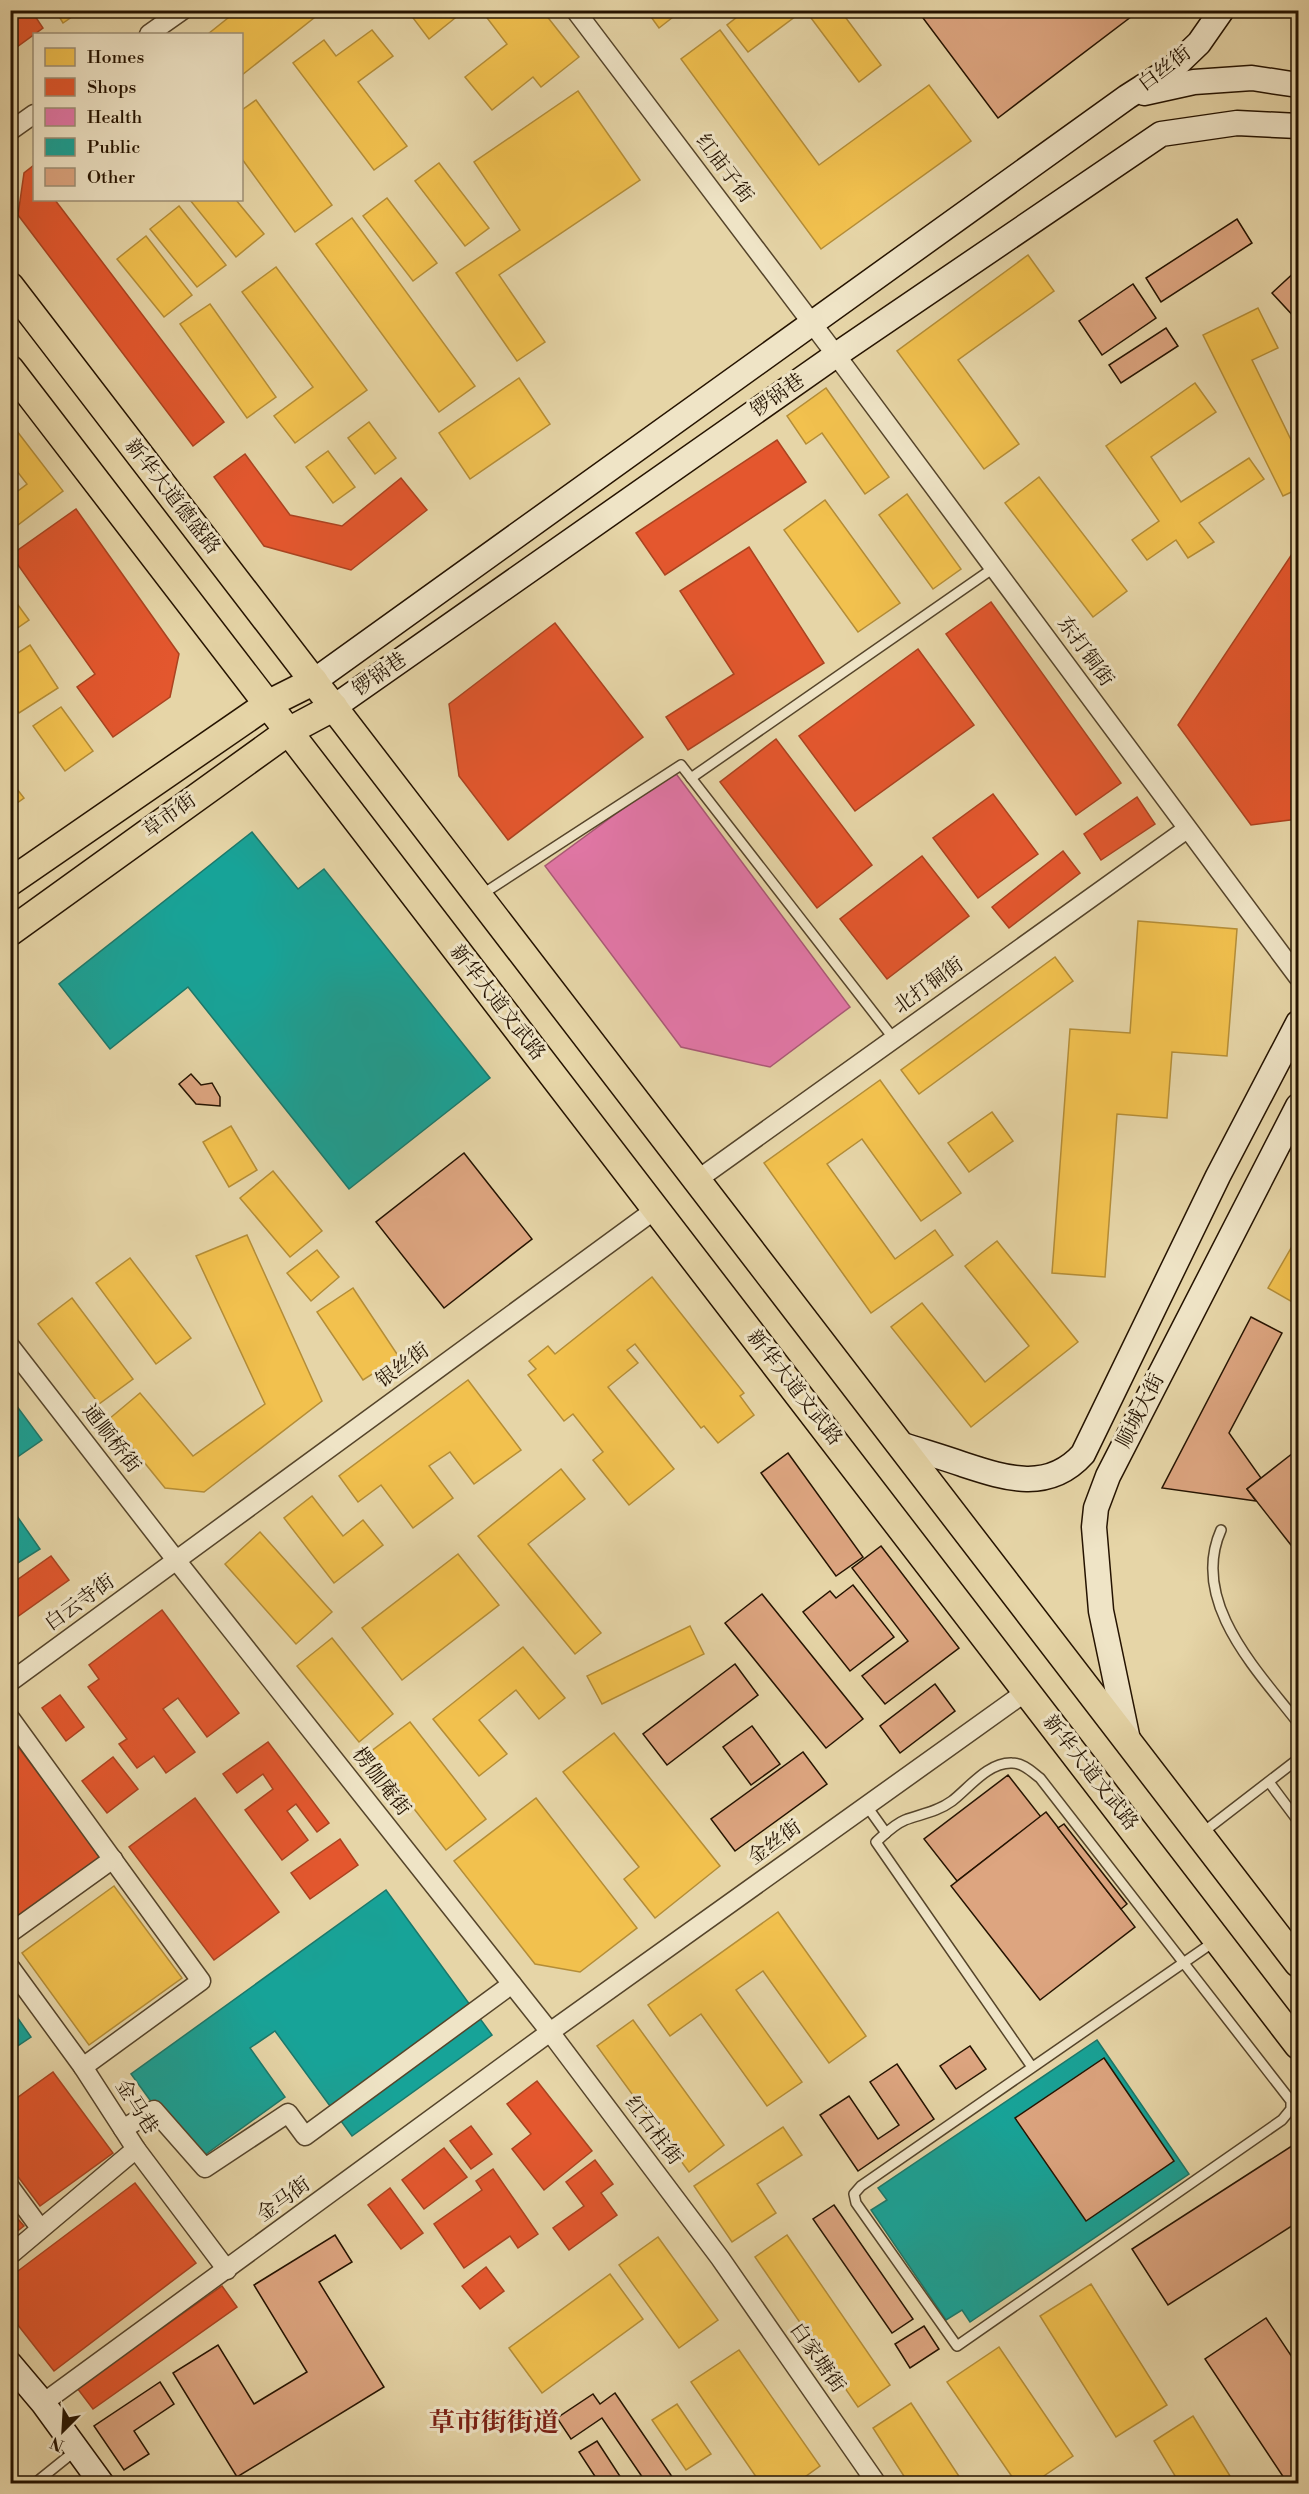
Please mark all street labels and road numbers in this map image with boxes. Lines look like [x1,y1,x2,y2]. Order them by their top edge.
street label: 白丝街 [1134,41,1196,97]
street label: 红庙子街 [690,130,758,208]
street label: 锣锅巷 [746,369,810,423]
street label: 新华大道德盛路 [119,434,225,560]
street label: 东打铜街 [1051,612,1119,692]
street label: 锣锅巷 [348,648,412,702]
street label: 草市街 [138,788,202,844]
street label: 新华大道文武路 [444,940,550,1066]
street label: 北打铜街 [889,952,969,1020]
street label: 新华大道文武路 [741,1325,847,1451]
street label: 银丝街 [371,1338,435,1394]
street label: 顺城大街 [1112,1370,1170,1452]
street label: 通顺桥街 [77,1400,145,1478]
street label: 白云寺街 [40,1569,120,1637]
street label: 新华大道文武路 [1037,1710,1143,1836]
street label: 楞伽庵街 [347,1743,415,1821]
street label: 金丝街 [743,1815,807,1871]
street label: 金马巷 [109,2075,163,2139]
street label: 红石柱街 [619,2092,687,2170]
street label: 金马街 [252,2172,316,2228]
street label: 白家塘街 [784,2318,850,2398]

